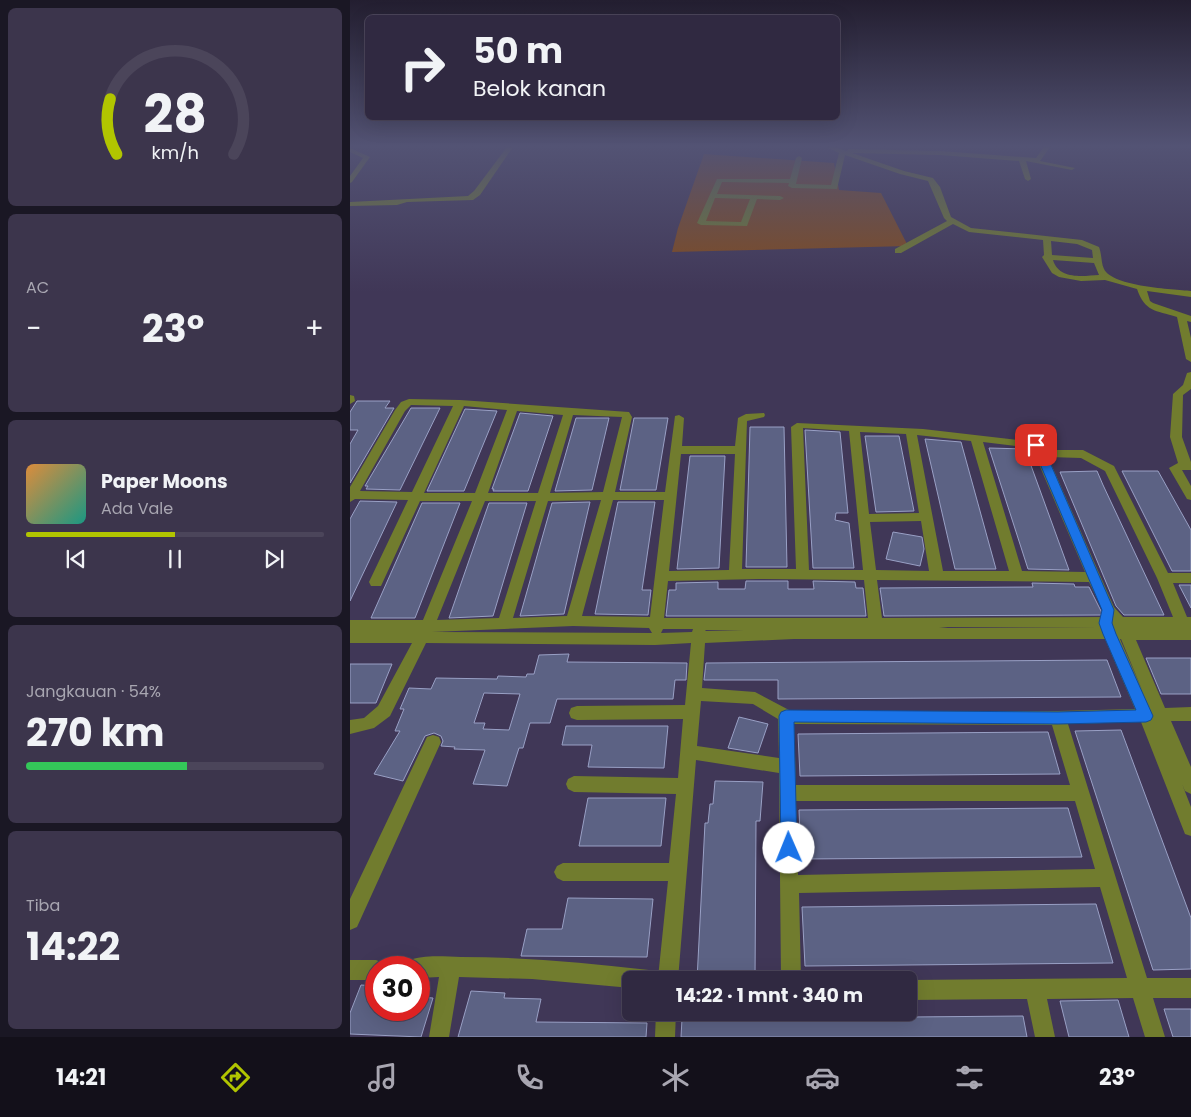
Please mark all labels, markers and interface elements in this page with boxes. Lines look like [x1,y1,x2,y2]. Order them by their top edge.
text: 50 m [473,26,563,75]
icon: right [390,35,455,100]
text: Belok kanan [473,73,606,104]
text: 28 [143,78,207,151]
text: km/h [151,140,199,165]
text: AC [26,276,49,299]
text: 23° [142,302,204,355]
text: − [26,309,41,348]
text: + [305,309,324,348]
pin [1015,424,1057,466]
icon: arrive [1022,431,1050,459]
text: Paper Moons [101,468,228,495]
text: Ada Vale [101,497,173,520]
icon: previous [62,545,90,573]
icon: pause [161,545,189,573]
icon: next [260,545,288,573]
text: Jangkauan · 54% [26,680,161,703]
text: 270 km [26,706,165,759]
position arrow [762,821,814,873]
text: Tiba [26,894,60,917]
text: 14:22 [26,920,120,973]
speed limit sign: 30 [365,956,430,1021]
text: 14:22 · 1 mnt · 340 m [676,982,863,1009]
icon: directions [218,1060,253,1095]
icon: music [365,1060,400,1095]
icon: phone [512,1060,547,1095]
icon: climate [658,1060,693,1095]
icon: car [805,1060,840,1095]
icon: filters [952,1060,987,1095]
text: 14:21 [56,1062,106,1093]
text: 23° [1099,1062,1135,1093]

